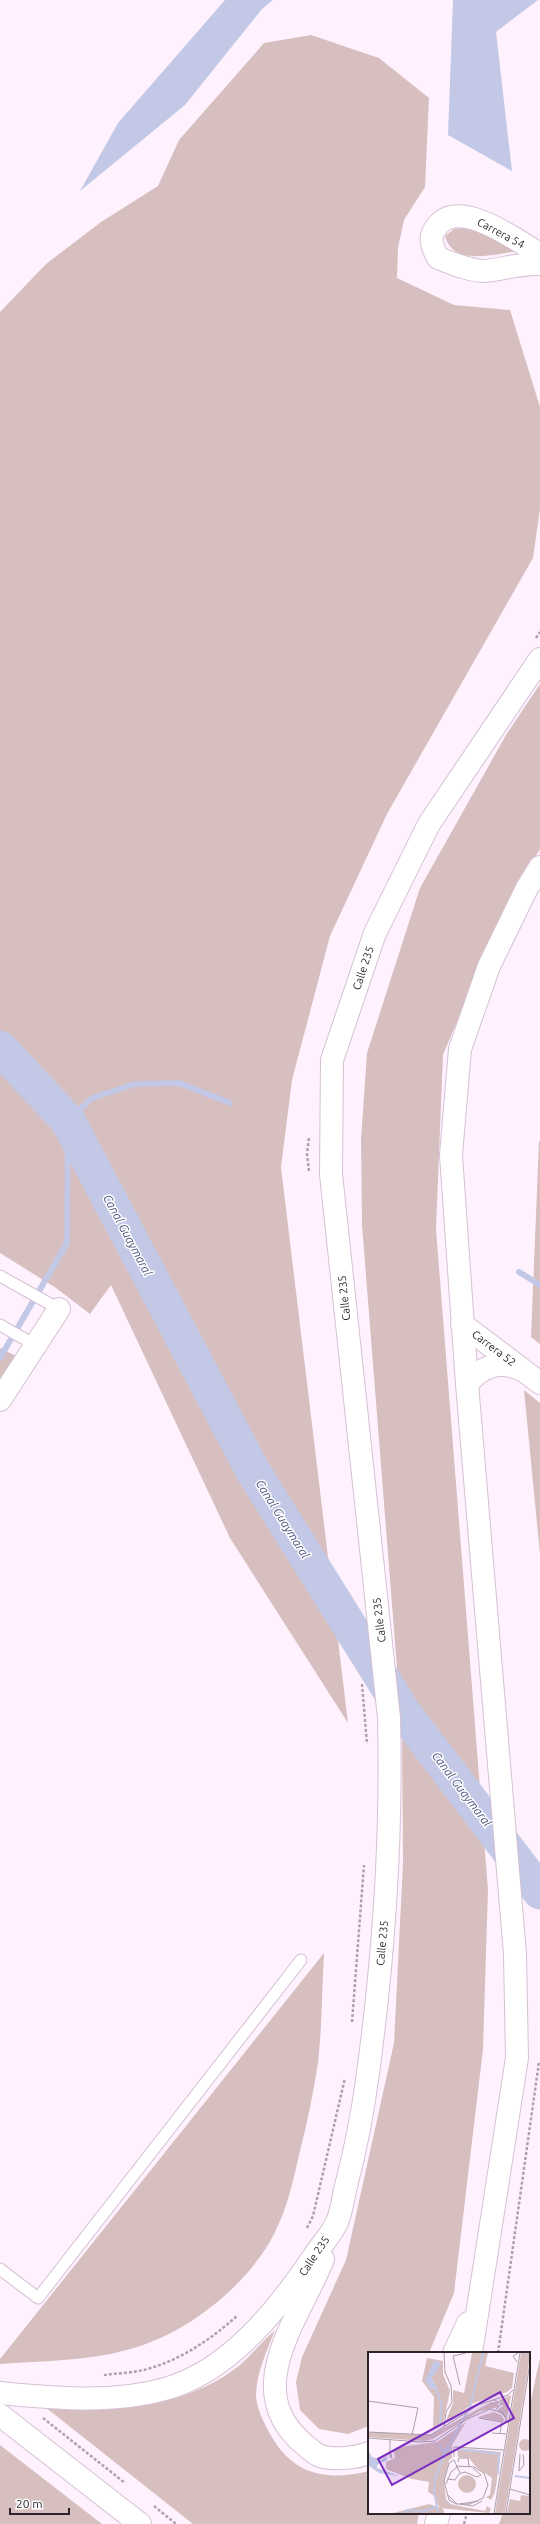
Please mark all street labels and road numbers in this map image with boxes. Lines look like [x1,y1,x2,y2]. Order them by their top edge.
street label: Carrera 54 [475,216,527,250]
street label: Calle 235 [350,945,376,991]
street label: Calle 235 [336,1275,352,1321]
street label: Carrera 52 [470,1328,518,1368]
street label: Calle 235 [370,1597,388,1643]
street label: Calle 235 [374,1920,390,1966]
street label: Calle 235 [296,2234,332,2278]

